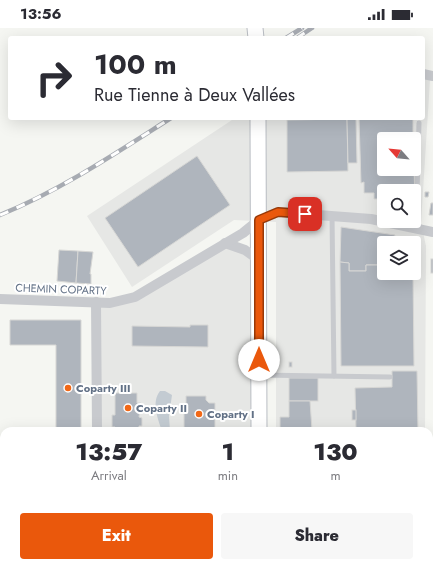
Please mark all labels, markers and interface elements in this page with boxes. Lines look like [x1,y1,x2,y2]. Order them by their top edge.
text: 13:56 [20,3,62,25]
text: 100 m [94,44,177,85]
icon: right [28,52,80,104]
text: Rue Tienne à Deux Vallées [94,82,295,108]
north arrow [377,132,421,176]
map controls [377,132,421,280]
button: search [377,184,421,228]
pin [288,197,322,231]
icon: arrive [294,203,316,225]
button: layers [377,236,421,280]
street label: CHEMIN COPARTY [15,279,108,299]
position arrow [238,339,280,381]
place label: Coparty III [76,380,131,396]
marker: Coparty III [63,383,73,393]
place label: Coparty II [136,400,187,416]
marker: Coparty II [123,403,133,413]
place label: Coparty I [207,406,255,422]
marker: Coparty I [194,409,204,419]
text: 13:57 [75,434,142,469]
text: 1 [221,434,234,469]
text: 130 [313,434,358,469]
text: Arrival [91,466,127,485]
text: min [218,466,238,485]
text: m [330,466,341,485]
button: Exit [20,513,213,559]
button: Share [221,513,413,559]

